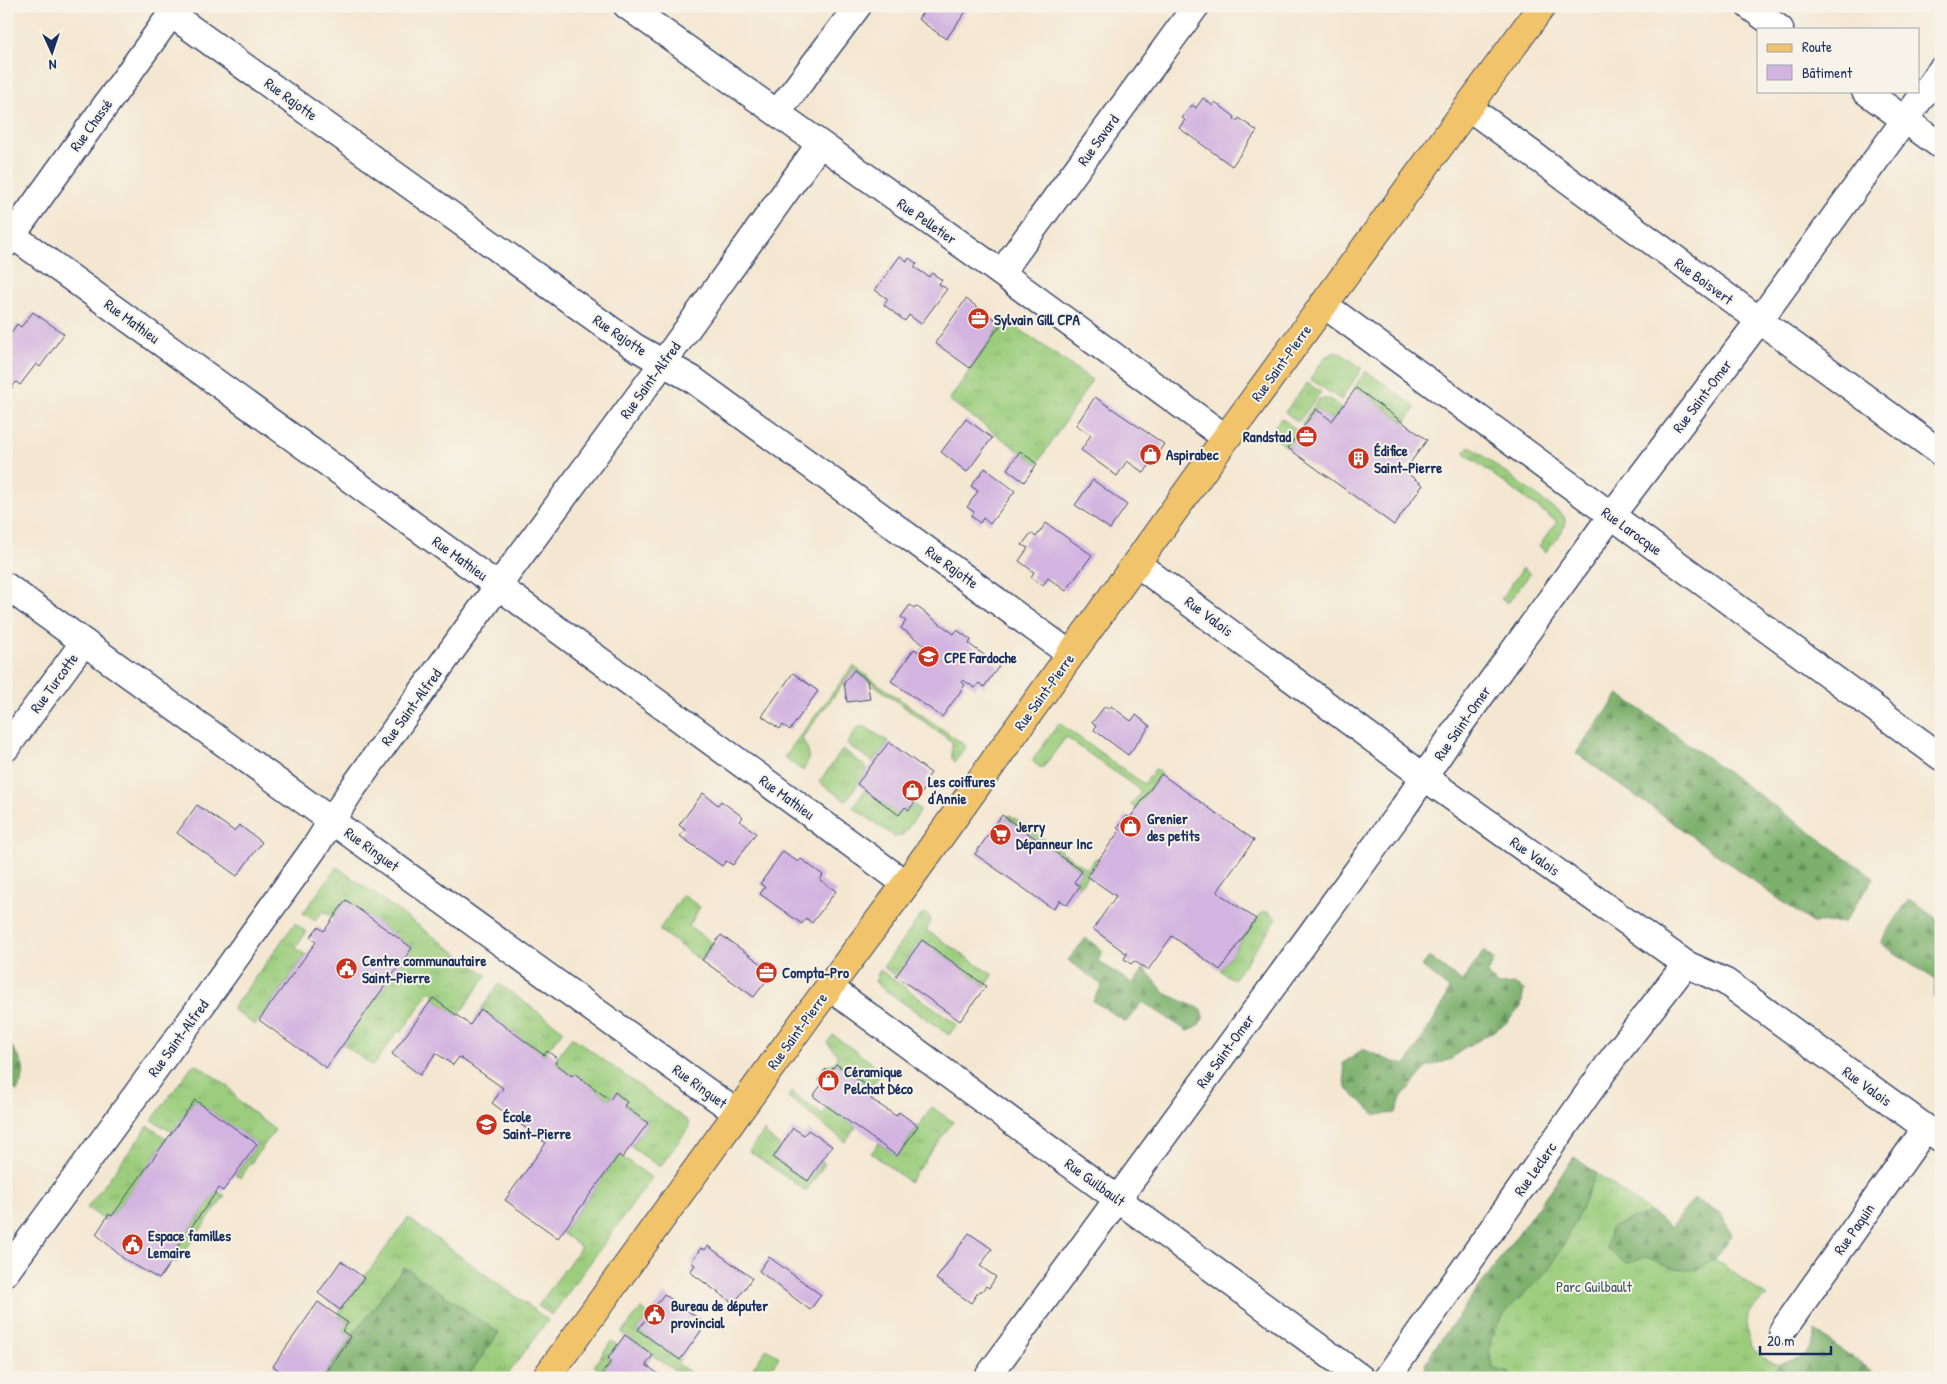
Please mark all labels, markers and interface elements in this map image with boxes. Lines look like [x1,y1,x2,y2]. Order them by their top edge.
north arrow [28,28,78,78]
legend [1757,28,1920,92]
text: Route [1802,36,1832,57]
text: N [48,56,57,75]
text: Bâtiment [1802,62,1853,83]
street label: Rue Rajotte [260,73,322,125]
street label: Rue Chassé [65,94,117,156]
street label: Rue Savard [1072,110,1124,170]
street label: Rue Pelletier [893,193,961,249]
street label: Rue Boisvert [1670,253,1738,310]
street label: Rue Mathieu [100,294,164,348]
office icon: Sylvain Gill CPA [966,307,990,331]
street label: Rue Rajotte [589,309,651,361]
place label: Sylvain Gill CPA [994,309,1081,331]
street label: Rue Saint-Pierre [1246,320,1316,406]
street label: Rue Saint-Alfred [615,337,685,423]
street label: Rue Saint-Omer [1668,355,1737,437]
office icon: Randstad [1295,424,1319,448]
place label: Randstad [1243,426,1291,447]
place label: Édifice Saint-Pierre [1374,440,1442,478]
shop icon: Aspirabec [1138,442,1162,466]
place label: Aspirabec [1166,444,1220,466]
building icon: Édifice Saint-Pierre [1346,447,1370,471]
street label: Rue Larocque [1597,502,1667,560]
street label: Rue Mathieu [428,531,492,585]
street label: Rue Rajotte [921,541,983,593]
street label: Rue Valois [1180,591,1238,641]
school or university icon: CPE Fardoche [916,645,940,669]
place label: CPE Fardoche [944,647,1017,668]
street label: Rue Turcotte [25,649,83,717]
street label: Rue Saint-Pierre [1009,649,1079,735]
street label: Rue Saint-Alfred [376,664,446,750]
street label: Rue Saint-Omer [1429,681,1496,765]
street label: Rue Mathieu [755,770,819,824]
place label: Les coiffures d'Annie [928,771,996,809]
shop icon: Les coiffures d'Annie [900,778,924,802]
place label: Grenier des petits [1147,808,1200,847]
shop icon: Grenier des petits [1119,815,1143,839]
place label: Jerry Dépanneur Inc [1016,816,1093,855]
street label: Rue Ringuet [340,822,404,876]
supermarket icon: Jerry Dépanneur Inc [988,823,1012,847]
street label: Rue Valois [1506,831,1564,881]
place label: Centre communautaire Saint-Pierre [362,950,486,988]
public building icon: Centre communautaire Saint-Pierre [334,957,358,981]
office icon: Compta-Pro [754,960,778,984]
place label: Compta-Pro [782,962,849,984]
street label: Rue Saint-Pierre [762,988,832,1074]
street label: Rue Saint-Alfred [143,995,213,1081]
street label: Rue Saint-Omer [1191,1010,1259,1092]
street label: Rue Ringuet [668,1059,732,1113]
place label: Céramique Pelchat Déco [844,1061,913,1099]
street label: Rue Valois [1838,1061,1896,1111]
shop icon: Céramique Pelchat Déco [816,1068,840,1092]
place label: École Saint-Pierre [503,1106,571,1144]
school or university icon: École Saint-Pierre [475,1113,499,1137]
street label: Rue Leclerc [1509,1138,1561,1200]
street label: Rue Guilbault [1061,1153,1130,1212]
street label: Rue Paquin [1829,1199,1879,1259]
place label: Espace familles Lemaire [148,1225,231,1263]
public building icon: Espace familles Lemaire [120,1232,144,1256]
park label: Parc Guilbault [1556,1276,1633,1297]
place label: Bureau de députer provincial [671,1295,768,1334]
public building icon: Bureau de députer provincial [643,1302,667,1326]
scale bar [1760,1324,1831,1356]
text: 20 m [1767,1330,1794,1351]

